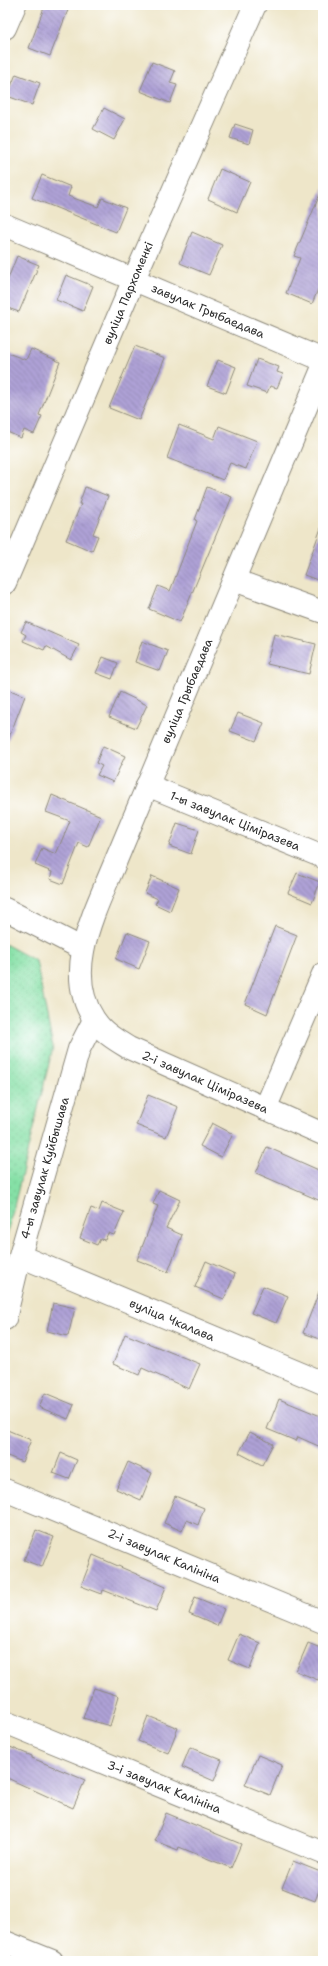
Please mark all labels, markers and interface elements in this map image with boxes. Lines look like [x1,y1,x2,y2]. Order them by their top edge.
street label: вуліца Пархоменкі [99,239,157,347]
street label: завулак Грыбаедава [149,280,268,342]
street label: вуліца Грыбаедава [158,636,217,746]
street label: 1-ы завулак Ціміразева [168,788,303,855]
street label: 2-і завулак Ціміразева [139,1047,271,1117]
street label: 4-ы завулак Куйбышава [17,1095,73,1241]
street label: вуліца Чкалава [127,1295,218,1345]
street label: 2-і завулак Калініна [105,1525,223,1587]
street label: 3-і завулак Калініна [105,1757,224,1817]

